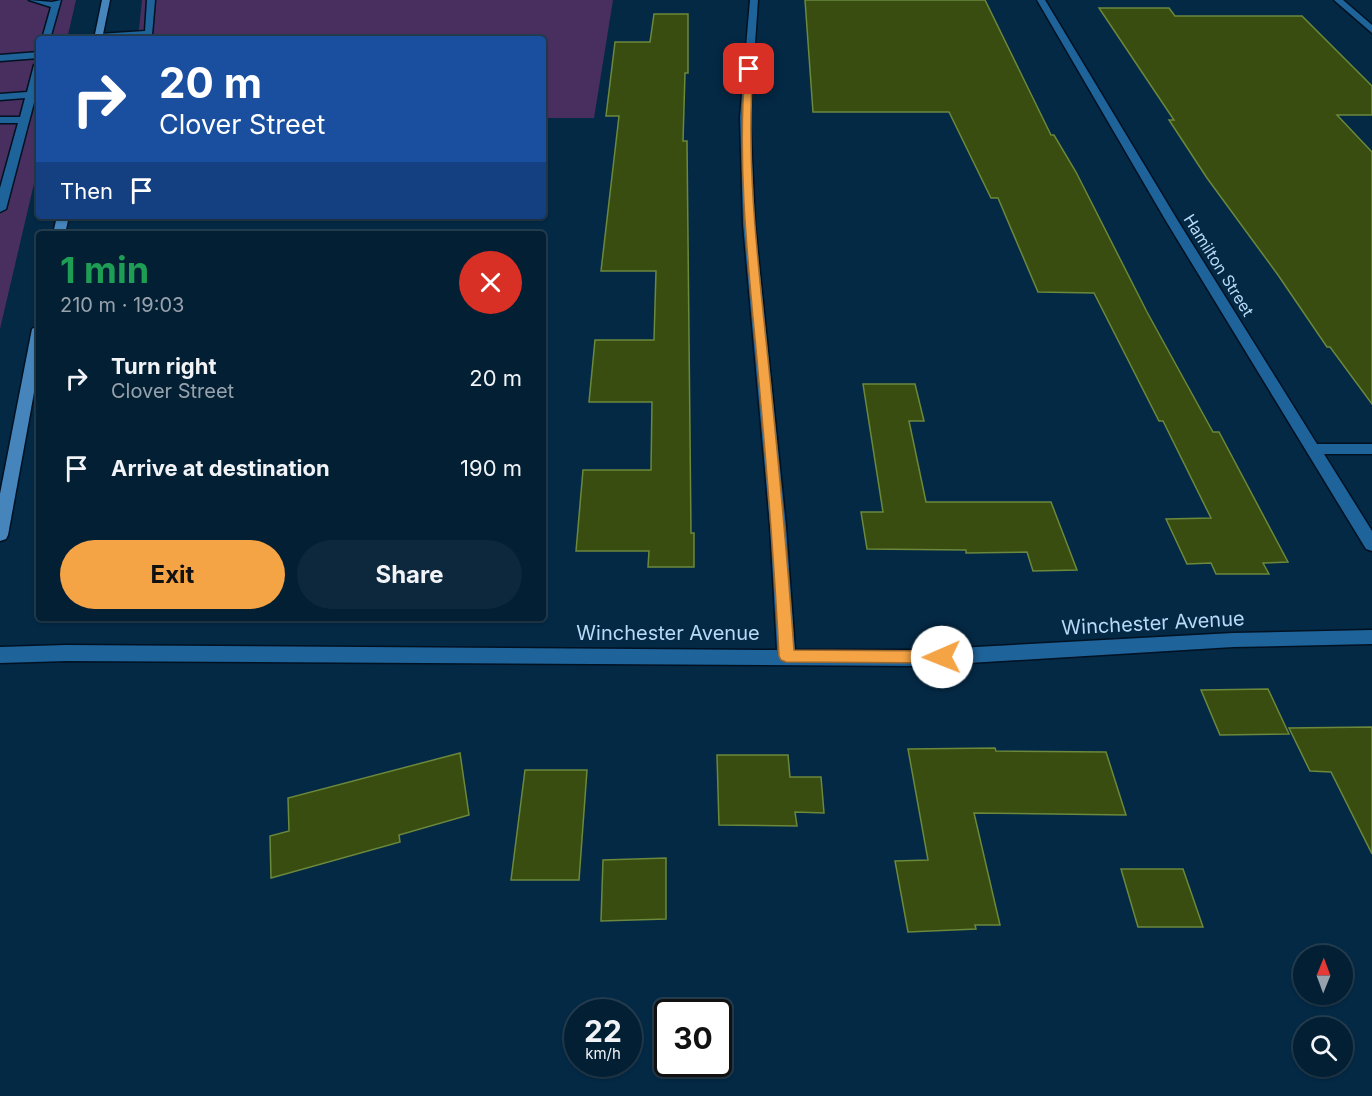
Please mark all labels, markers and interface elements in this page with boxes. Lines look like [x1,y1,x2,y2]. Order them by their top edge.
pin [723,43,774,94]
icon: arrive [732,52,765,85]
text: 20 m [159,57,262,108]
icon: right [60,60,138,138]
text: Clover Street [159,108,325,141]
icon: arrive [125,174,158,207]
text: Then [60,178,113,204]
street label: Hamilton Street [1180,210,1258,320]
text: 1 min [60,248,149,292]
button: close [459,251,522,314]
text: 210 m · 19:03 [60,293,184,317]
text: Turn right [111,353,217,379]
icon: right [60,362,93,395]
text: 20 m [469,365,522,391]
text: Clover Street [111,379,234,403]
icon: arrive [60,452,93,485]
text: Arrive at destination [111,455,330,481]
text: 190 m [460,455,522,481]
button: Exit [60,540,285,609]
button: Share [297,540,522,609]
street label: Winchester Avenue [1061,606,1245,640]
street label: Winchester Avenue [576,621,760,645]
position arrow [910,625,974,689]
north arrow [1293,945,1353,1005]
map controls [1293,945,1353,1077]
speed limit sign: 30 [654,999,732,1077]
text: 22 [584,1013,622,1049]
button: search [1293,1017,1353,1077]
text: km/h [585,1044,621,1063]

